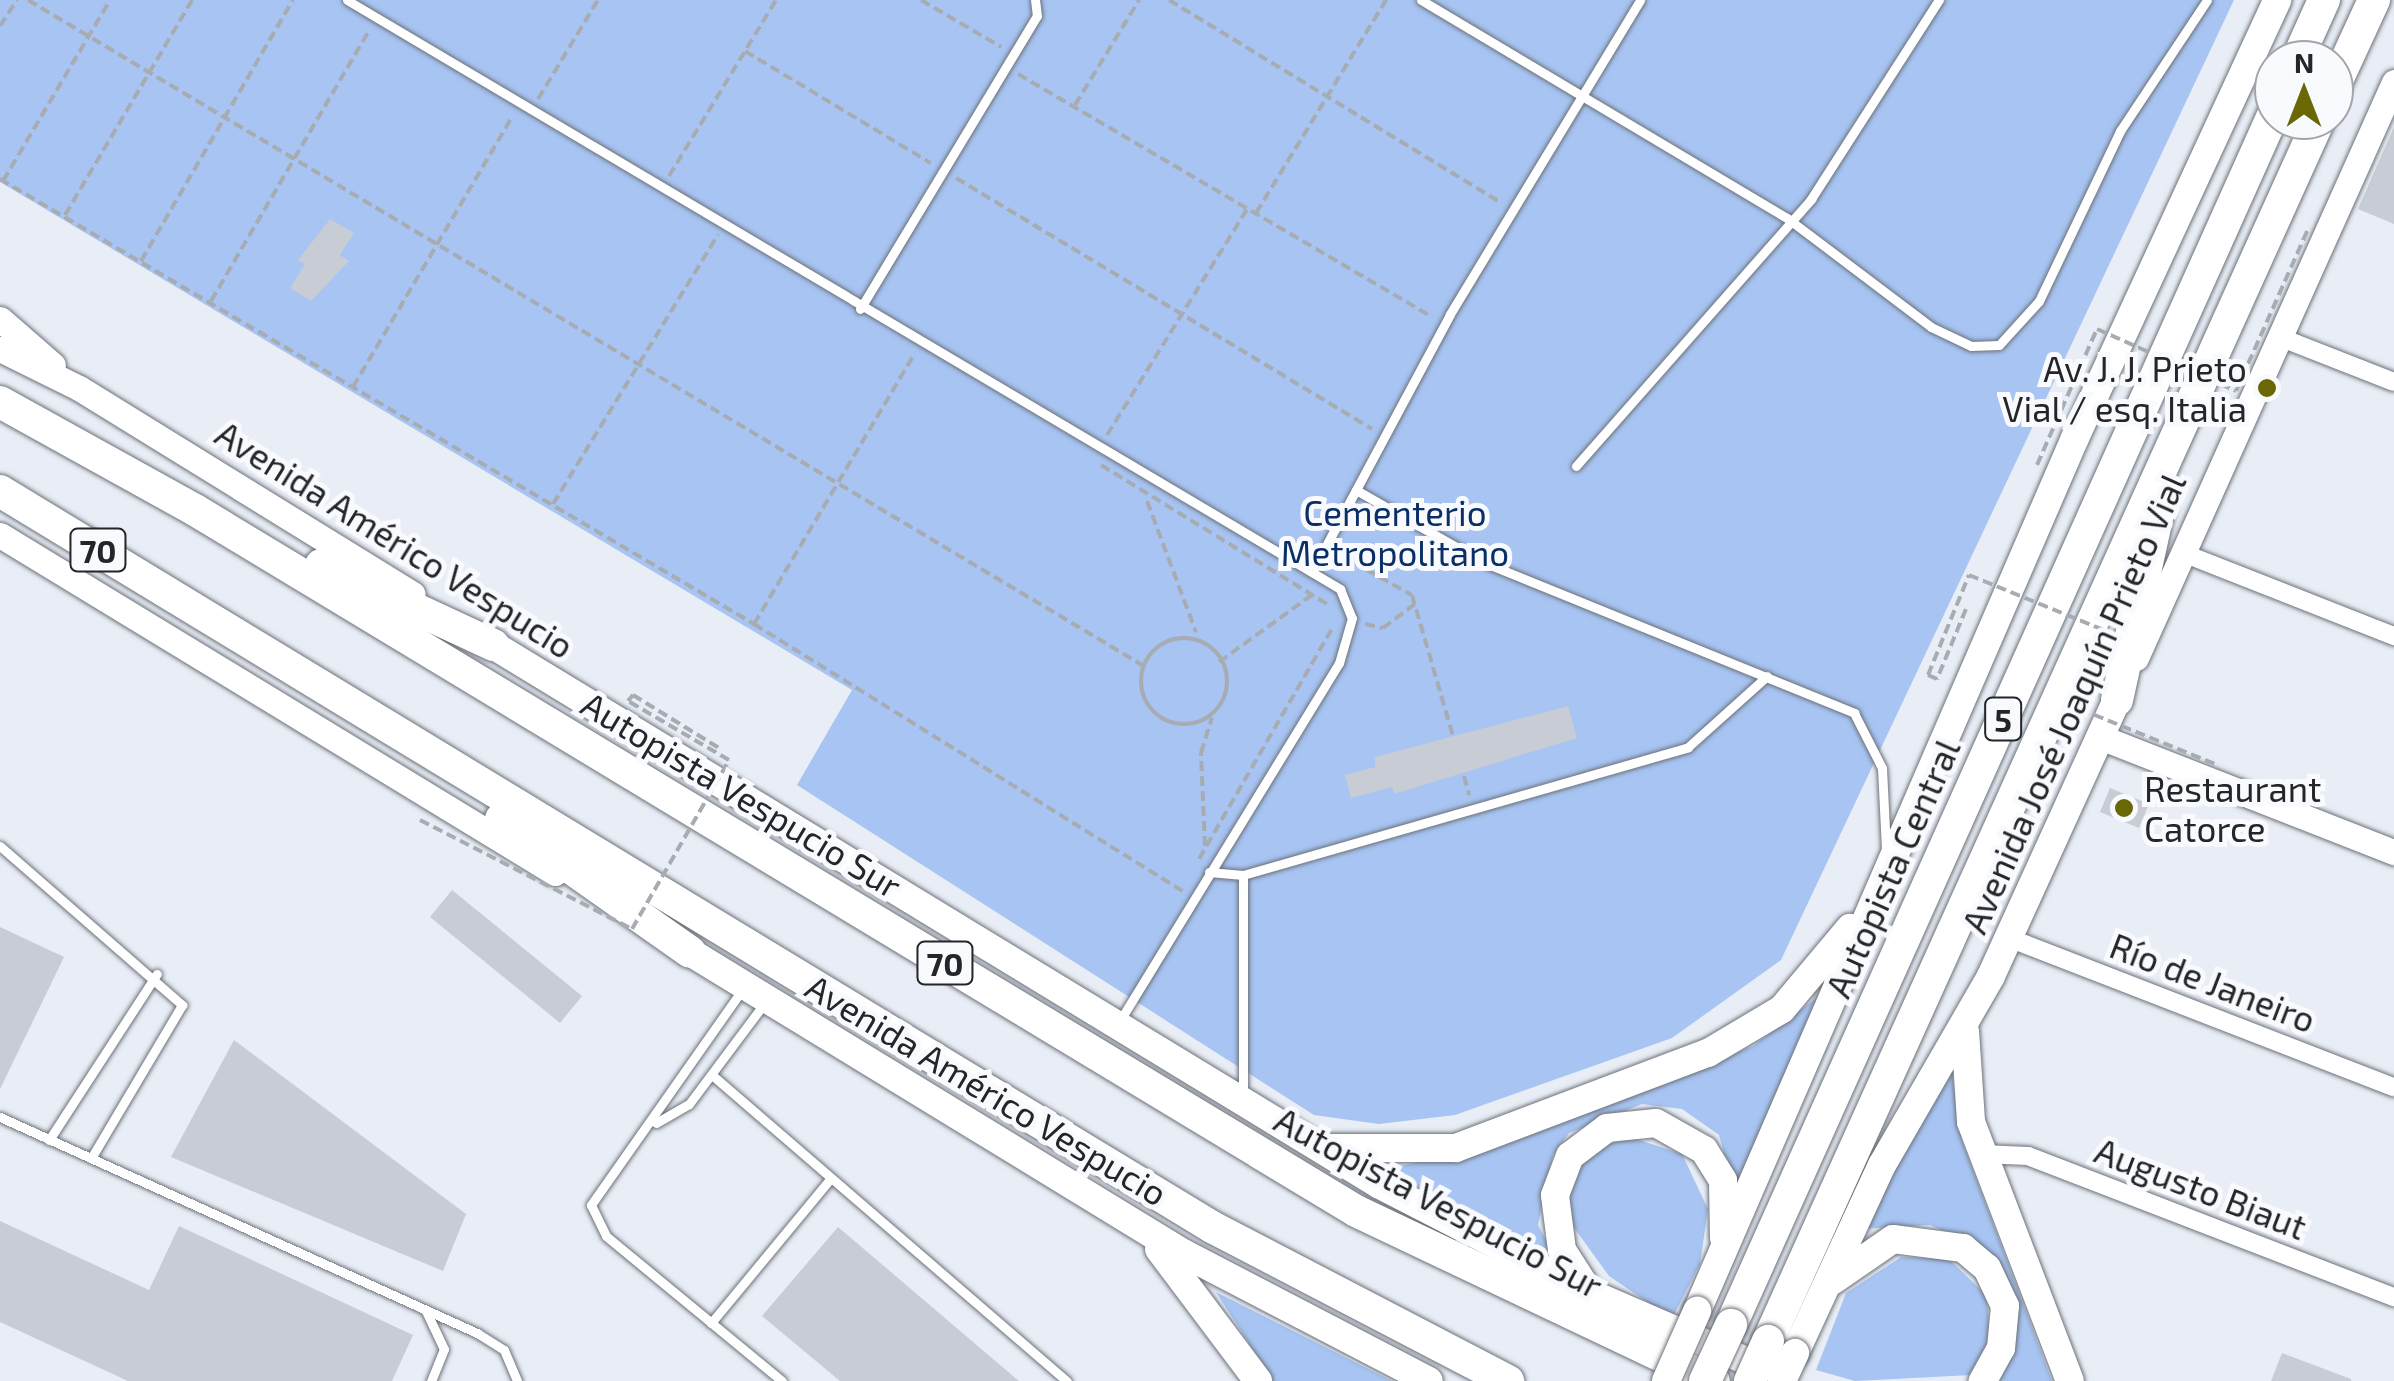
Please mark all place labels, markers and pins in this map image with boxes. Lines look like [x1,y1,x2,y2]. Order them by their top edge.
place label: Av. J. J. Prieto Vial / esq. Italia [2001,347,2247,429]
marker: Av. J. J. Prieto Vial / esq. Italia [2256,377,2278,399]
place label: Restaurant Catorce [2144,767,2321,849]
marker: Restaurant Catorce [2113,797,2135,819]

